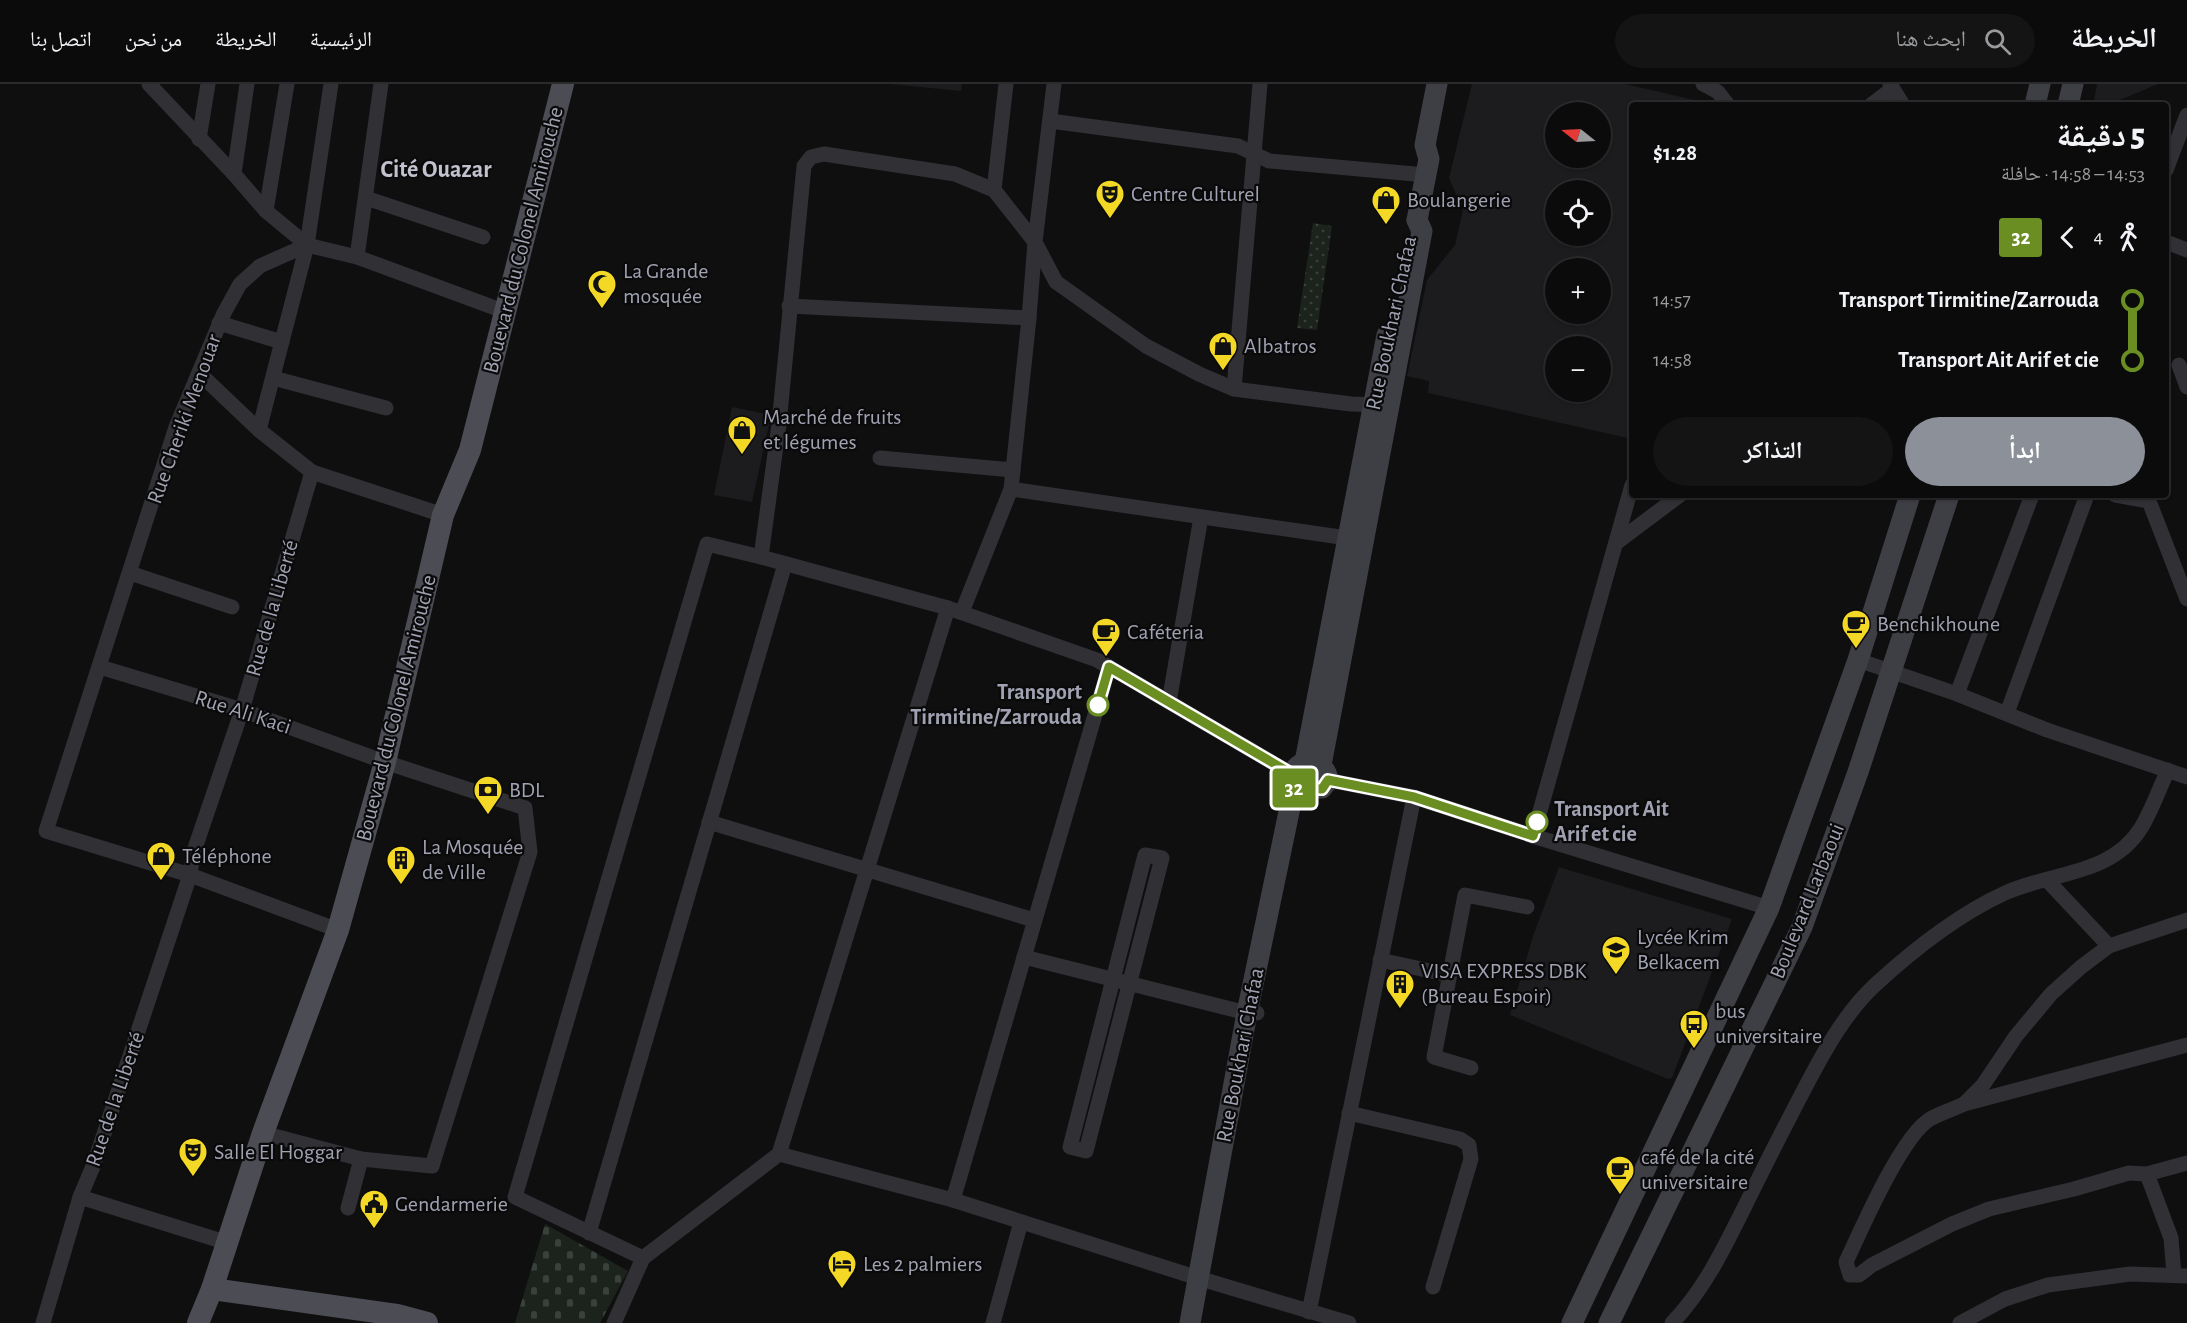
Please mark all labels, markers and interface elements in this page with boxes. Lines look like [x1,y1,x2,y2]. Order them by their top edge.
search box [1615,14,2035,68]
icon: search [1981,25,2014,58]
text: الخريطة [2071,25,2157,53]
text: ابحث هنا [1895,28,1966,50]
text: اتصل بنا [30,29,92,50]
text: من نحن [125,29,182,50]
text: الخريطة [215,29,277,50]
text: الرئيسية [310,29,372,50]
north arrow [1545,102,1611,168]
map controls [1545,102,1611,402]
street label: Bouevard du Colonel Amirouche [479,104,567,376]
text: 5 دقيقة [2056,120,2145,153]
text: $1.28 [1653,142,1697,164]
district label: Cité Ouazar [381,158,492,182]
text: 14:53 – 14:58 · حافلة [2001,164,2145,184]
theatre icon: Centre Culturel [1094,178,1126,220]
button: locate [1545,180,1611,246]
place label: Centre Culturel [1131,183,1260,205]
shop icon: Boulangerie [1370,184,1402,226]
place label: Boulangerie [1407,189,1511,211]
icon: back [2051,221,2084,254]
icon: walk [2112,221,2145,254]
text: 32 [2011,227,2030,248]
text: 4 [2093,227,2103,247]
street label: Rue Boukhari Chafaa [1362,234,1420,412]
button: + [1545,258,1611,324]
place label: La Grande mosquée [623,260,708,307]
mosque icon: La Grande mosquée [586,268,618,310]
text: Transport Tirmitine/Zarrouda [1839,289,2099,311]
text: 14:57 [1653,290,1691,310]
shop icon: Albatros [1207,330,1239,372]
street label: Rue Cheriki Menouar [143,331,225,507]
place label: Albatros [1244,335,1317,357]
button: − [1545,336,1611,402]
text: Transport Ait Arif et cie [1898,349,2099,371]
text: 14:58 [1653,350,1692,370]
place label: Marché de fruits et légumes [763,406,902,453]
shop icon: Marché de fruits et légumes [726,414,758,456]
button: التذاكر [1653,417,1893,486]
button: ابدأ [1905,417,2145,486]
street label: Rue de la Liberté [242,537,302,679]
street label: Bouevard du Colonel Amirouche [352,572,440,844]
cafe icon: Benchikhoune [1840,608,1872,650]
place label: Benchikhoune [1877,613,2000,635]
cafe icon: Caféteria [1090,616,1122,658]
place label: Caféteria [1127,621,1204,643]
place label: Transport Tirmitine/Zarrouda [910,681,1083,728]
street label: Rue Ali Kaci [192,686,294,738]
marker: Transport Tirmitine/Zarrouda [1087,694,1109,716]
line badge: 32 [1267,768,1321,808]
bank icon: BDL [472,774,504,816]
text: 32 [1285,778,1303,799]
place label: BDL [509,779,545,801]
place label: Transport Ait Arif et cie [1554,798,1669,845]
marker: Transport Ait Arif et cie [1526,811,1548,833]
street label: Boulevard Larbaoui [1766,820,1848,982]
place label: La Mosquée de Ville [422,836,524,883]
shop icon: Téléphone [145,840,177,882]
building icon: La Mosquée de Ville [385,844,417,886]
place label: Téléphone [182,845,272,867]
place label: Lycée Krim Belkacem [1637,926,1729,973]
school or university icon: Lycée Krim Belkacem [1600,934,1632,976]
place label: VISA EXPRESS DBK (Bureau Espoir) [1421,960,1587,1007]
street label: Rue Boukhari Chafaa [1212,966,1268,1144]
building icon: VISA EXPRESS DBK (Bureau Espoir) [1384,968,1416,1010]
place label: bus universitaire [1715,1000,1822,1047]
bus stop icon: bus universitaire [1678,1008,1710,1050]
street label: Rue de la Liberté [82,1029,148,1169]
theatre icon: Salle El Hoggar [177,1136,209,1178]
place label: Salle El Hoggar [214,1141,342,1163]
place label: café de la cité universitaire [1641,1146,1754,1193]
cafe icon: café de la cité universitaire [1604,1154,1636,1196]
public building icon: Gendarmerie [358,1188,390,1230]
place label: Gendarmerie [395,1193,508,1215]
hotel icon: Les 2 palmiers [826,1248,858,1290]
place label: Les 2 palmiers [863,1253,983,1275]

